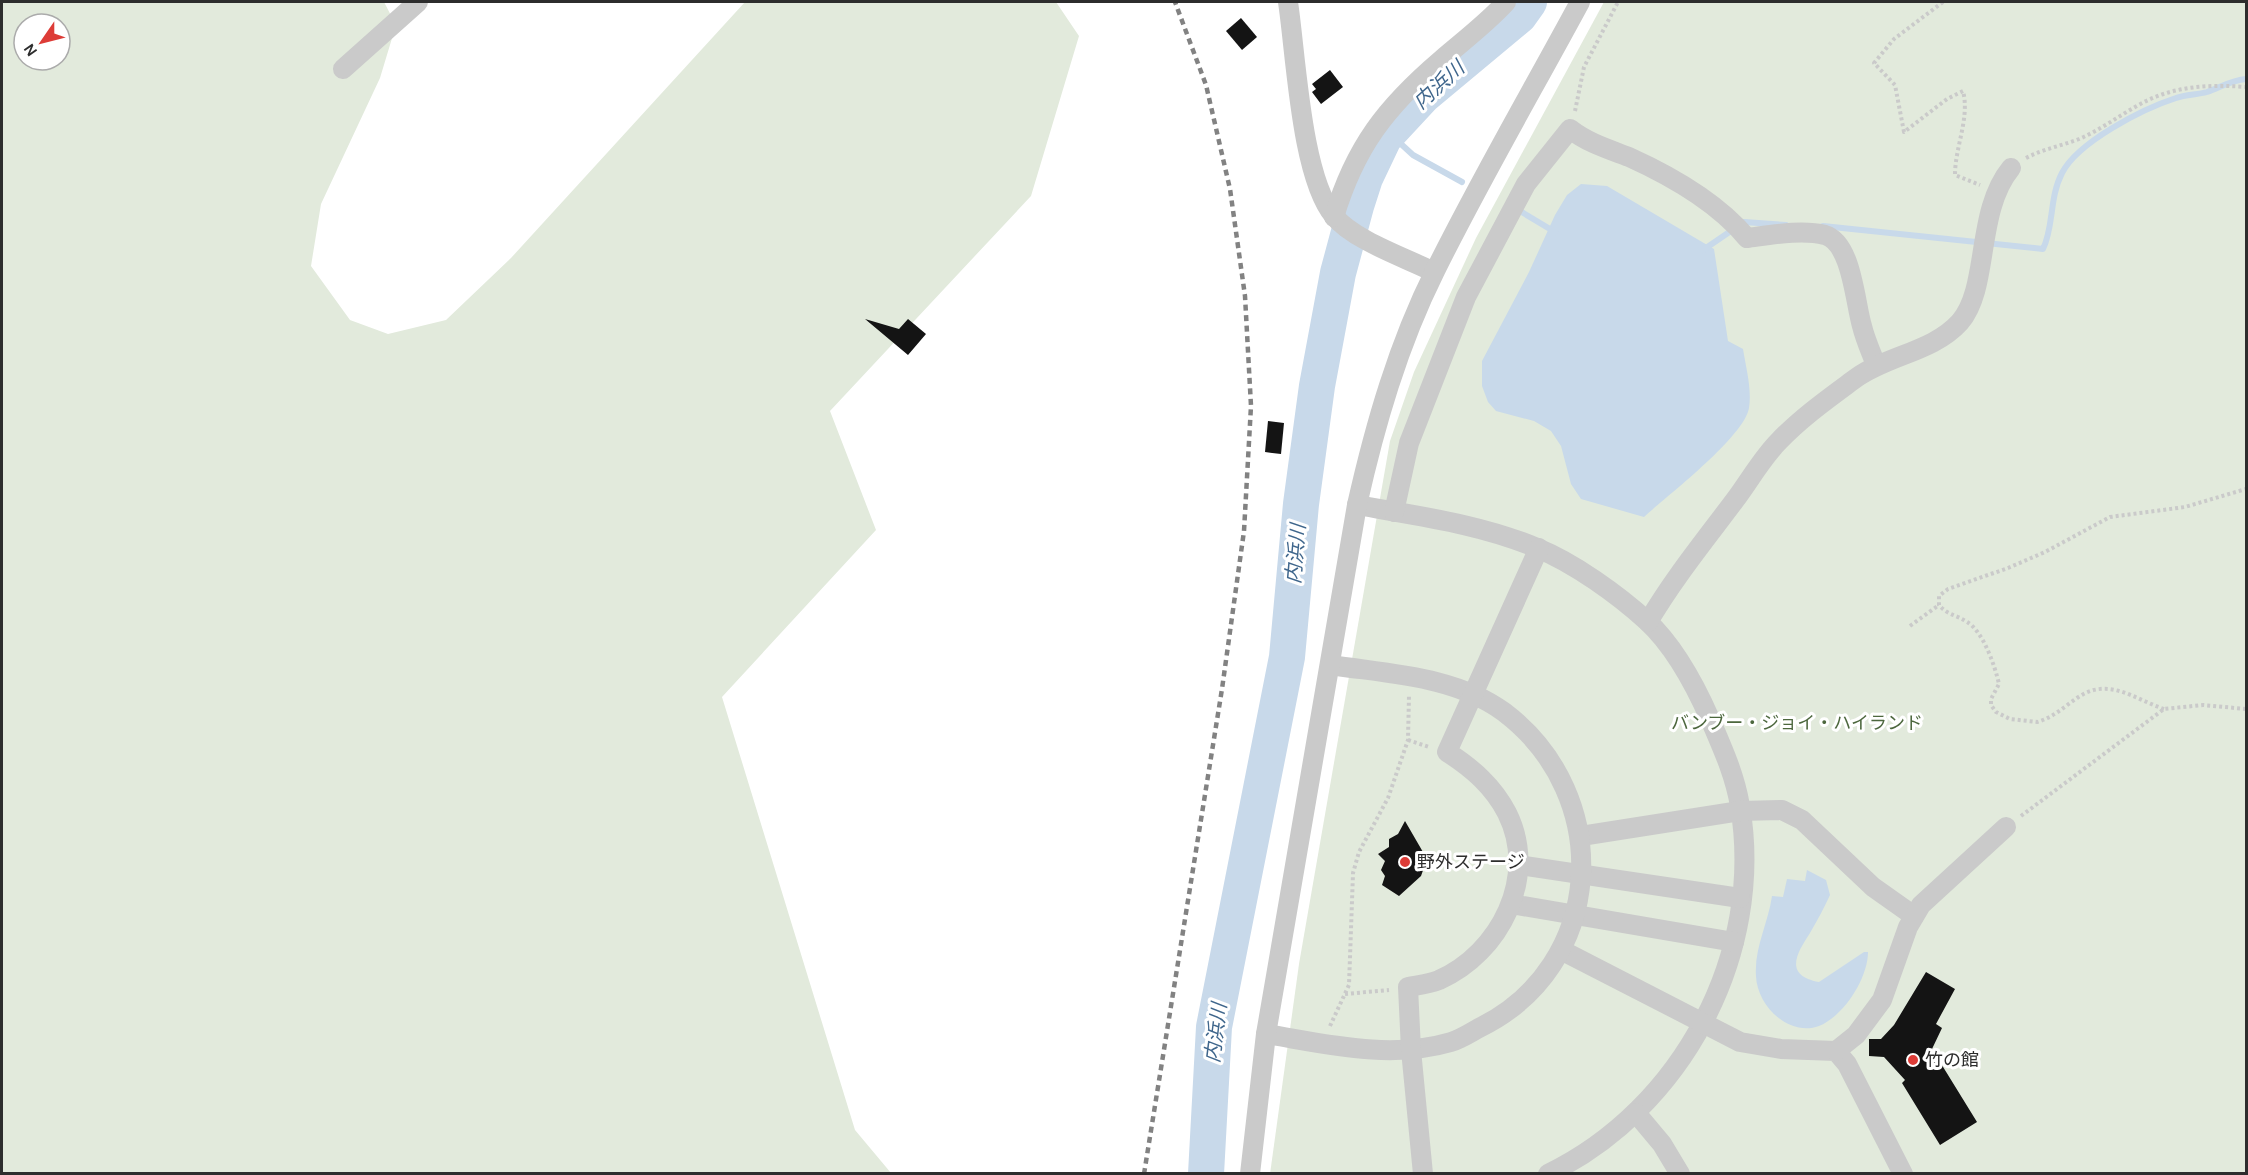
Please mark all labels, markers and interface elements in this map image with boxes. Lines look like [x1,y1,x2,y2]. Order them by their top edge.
north arrow [12,12,72,72]
text: N [19,40,41,60]
water label: 内浜川 [1409,55,1470,114]
water label: 内浜川 [1282,521,1310,585]
park label: バンブー・ジョイ・ハイランド [1671,712,1923,734]
place label: 野外ステージ [1417,851,1525,873]
marker: 野外ステージ [1398,855,1412,869]
water label: 内浜川 [1201,1000,1231,1064]
place label: 竹の館 [1925,1049,1979,1071]
marker: 竹の館 [1906,1053,1920,1067]

